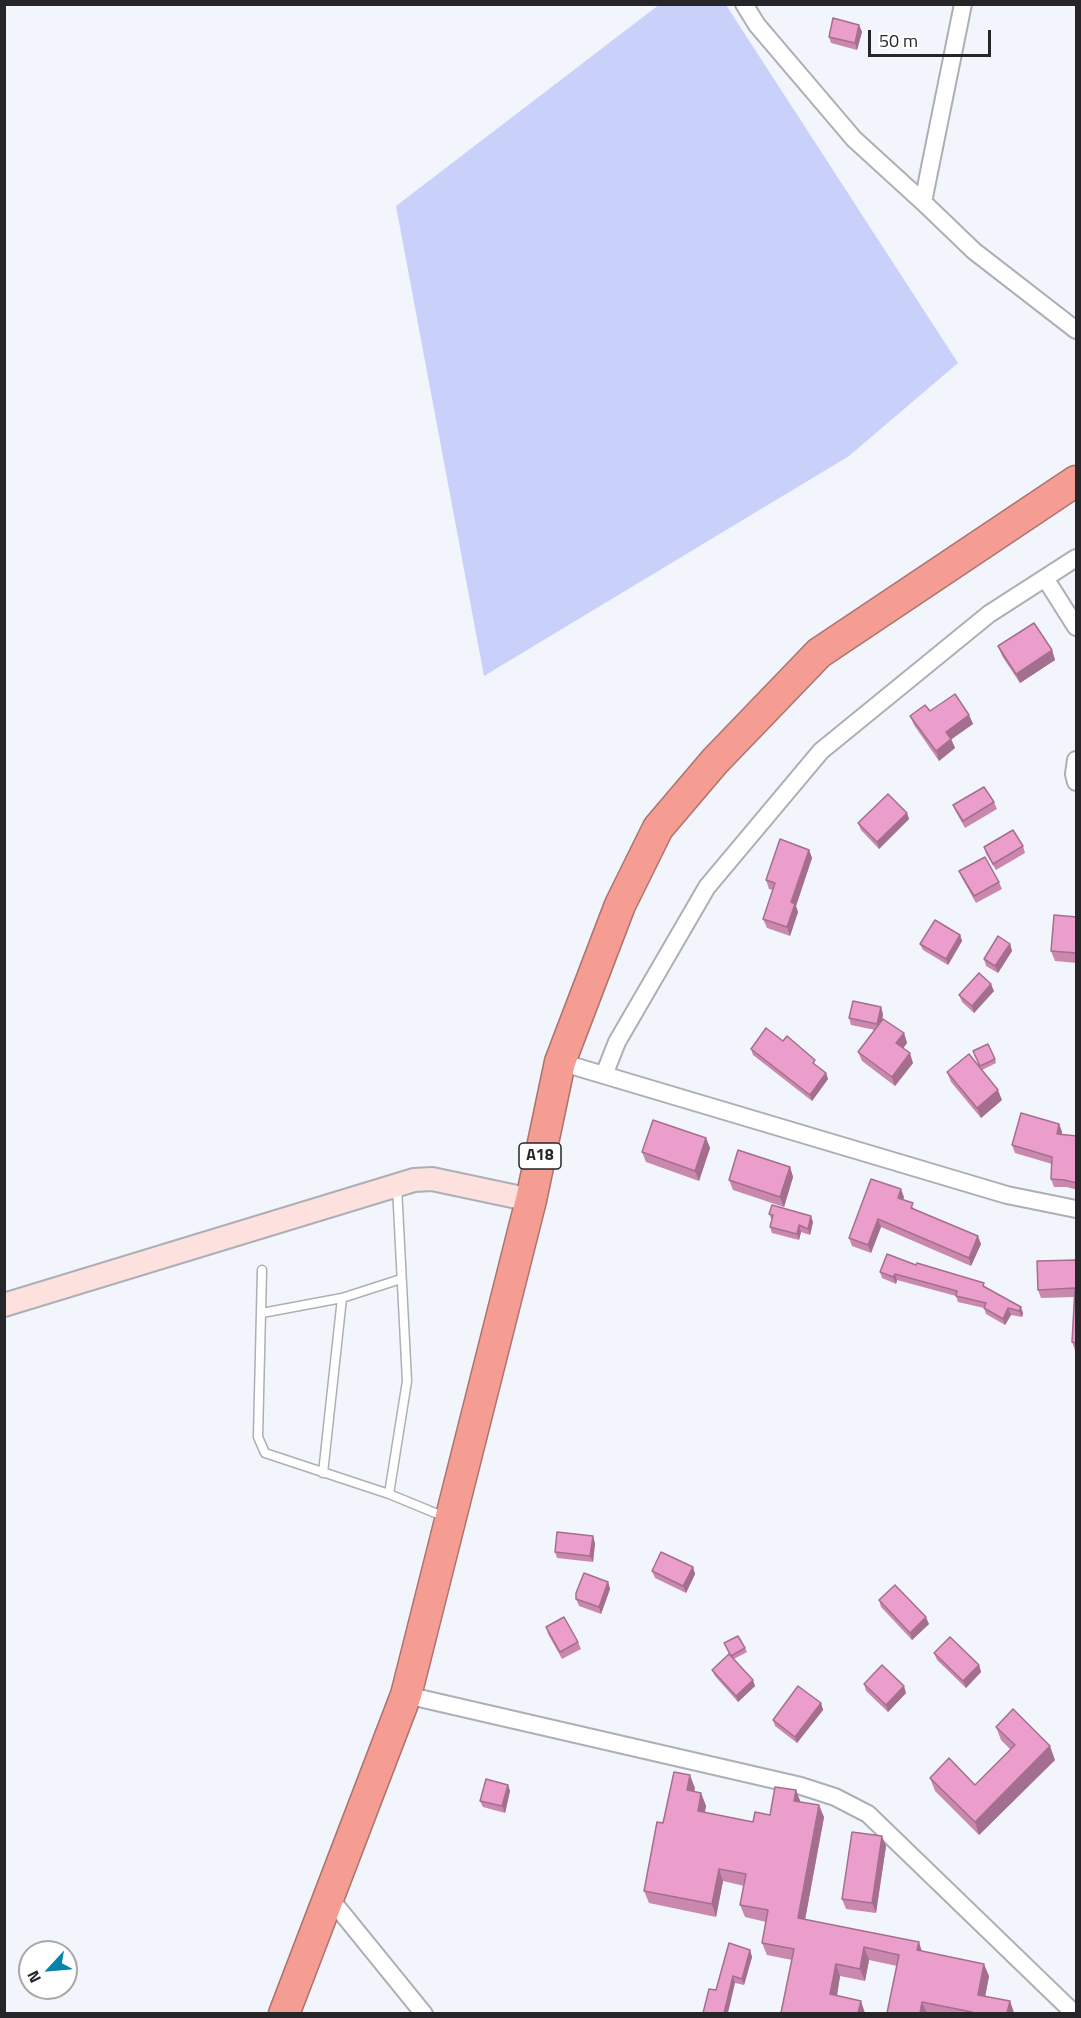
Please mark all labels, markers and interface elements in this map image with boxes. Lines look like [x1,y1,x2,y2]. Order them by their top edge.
scale bar [871,18,994,56]
text: 50 m [879,27,918,54]
road number: A18 [519,1143,561,1169]
north arrow [18,1940,78,2000]
text: N [20,1967,47,1987]

